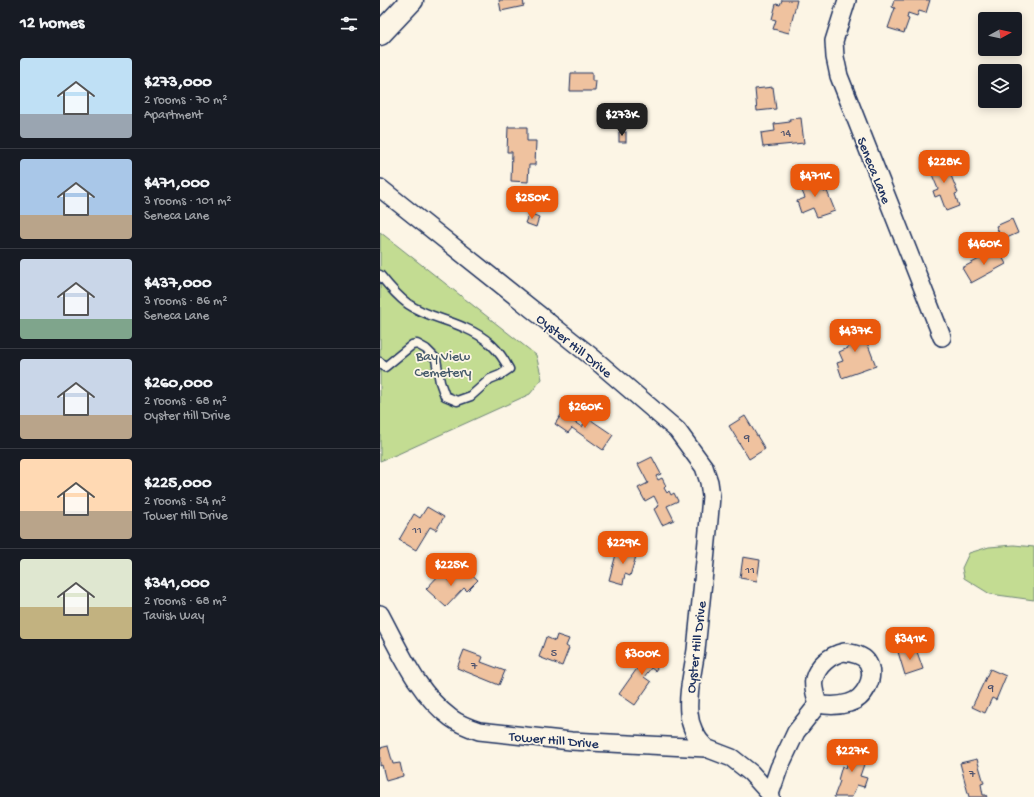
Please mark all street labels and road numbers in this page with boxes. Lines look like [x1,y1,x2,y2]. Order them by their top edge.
street label: Seneca Lane [852,135,894,207]
street label: Oyster Hill Drive [532,311,615,383]
street label: Oyster Hill Drive [683,599,712,694]
street label: Tower Hill Drive [507,729,600,754]

